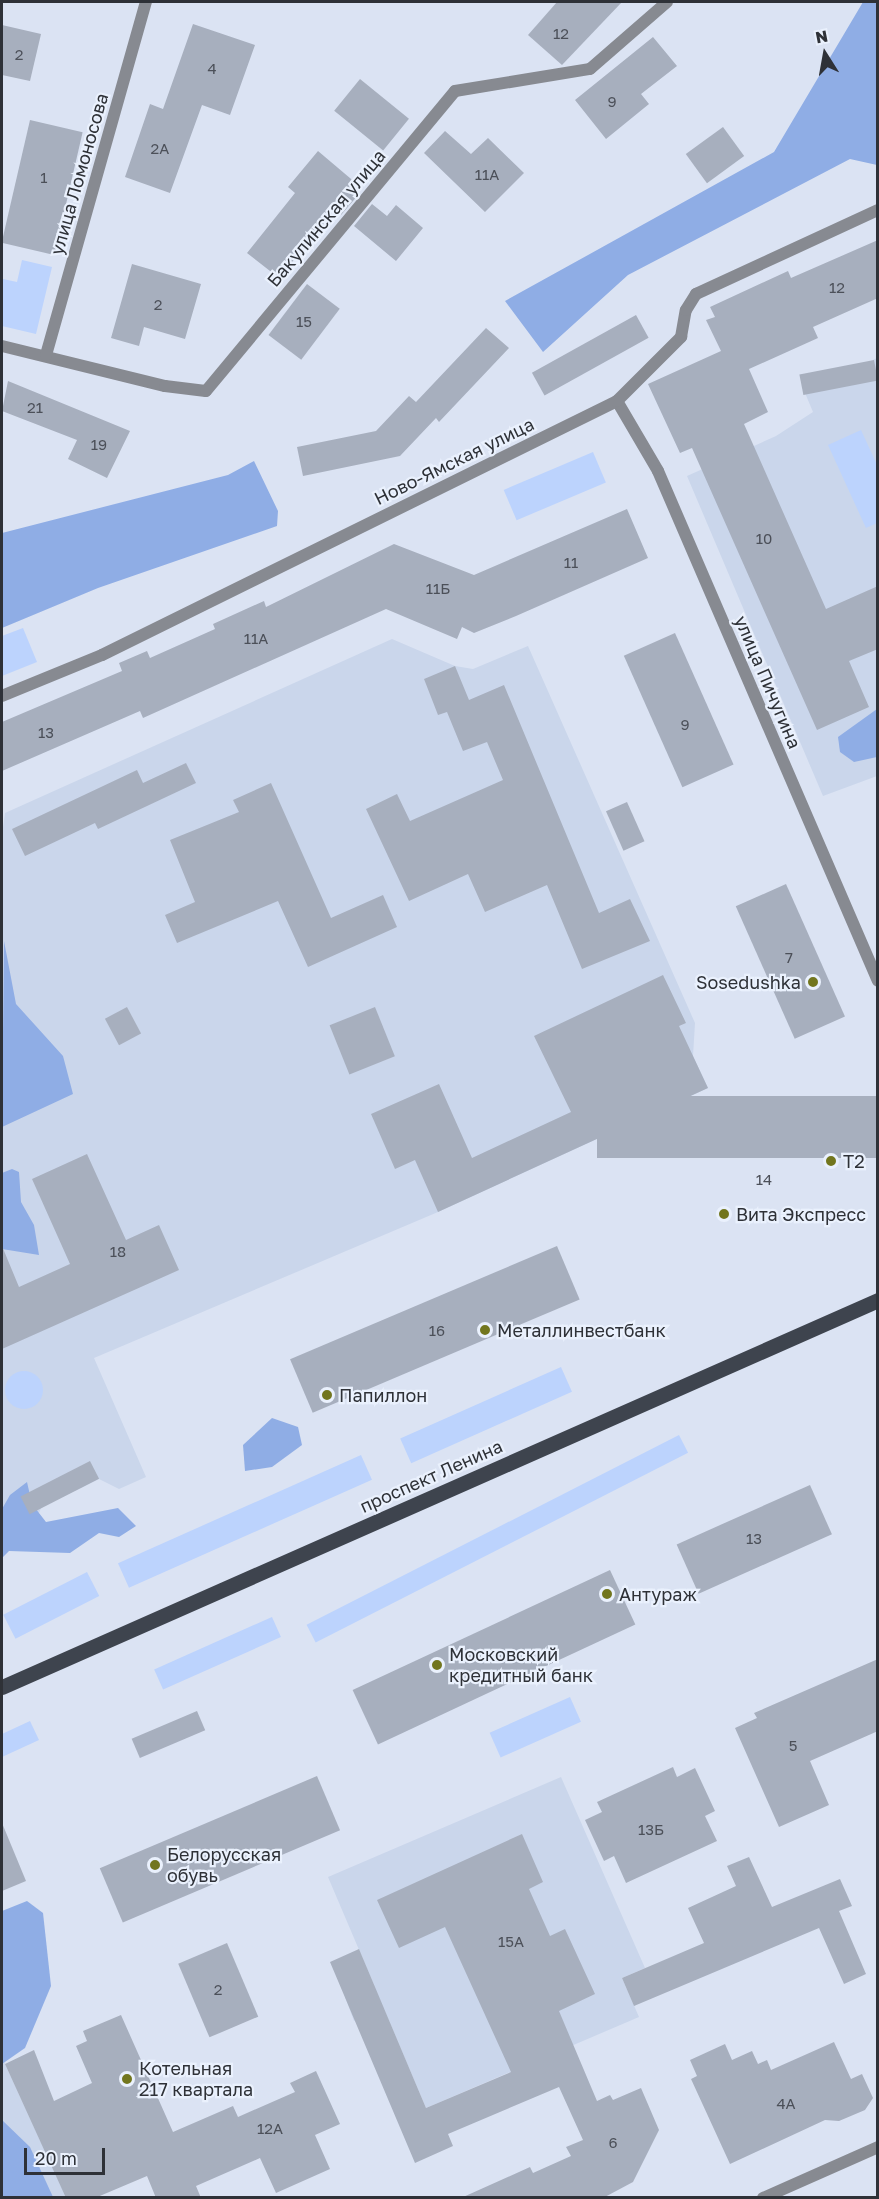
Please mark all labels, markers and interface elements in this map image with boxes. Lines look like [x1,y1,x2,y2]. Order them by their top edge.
north arrow [795,24,855,84]
house number: 12 [553,25,569,43]
text: N [814,25,829,47]
house number: 2 [15,46,23,64]
house number: 4 [207,60,217,78]
street label: улица Ломоносова [46,91,112,257]
house number: 9 [607,93,617,111]
house number: 2А [151,140,169,158]
street label: Бакулинская улица [262,145,390,291]
house number: 11А [475,166,499,184]
house number: 1 [40,169,48,187]
house number: 12 [829,279,845,297]
house number: 2 [154,296,162,314]
house number: 15 [296,313,312,331]
house number: 21 [27,399,43,417]
street label: Ново-Ямская улица [371,413,537,509]
house number: 19 [91,436,107,454]
house number: 10 [756,530,772,548]
house number: 11 [564,554,578,572]
house number: 11Б [426,580,450,598]
street label: улица Пичугина [730,612,806,752]
house number: 11А [244,630,268,648]
house number: 9 [680,716,690,734]
house number: 13 [38,724,54,742]
house number: 7 [785,949,793,967]
place label: Sosedushka [696,971,801,993]
marker: Sosedushka [806,975,820,989]
place label: T2 [843,1150,865,1172]
marker: T2 [824,1154,838,1168]
house number: 14 [756,1171,772,1189]
place label: Вита Экспресс [736,1203,866,1225]
marker: Вита Экспресс [717,1207,731,1221]
house number: 18 [110,1243,126,1261]
place label: Металлинвестбанк [497,1319,666,1341]
house number: 16 [429,1322,445,1340]
marker: Металлинвестбанк [478,1323,492,1337]
place label: Папиллон [339,1384,427,1406]
marker: Папиллон [320,1388,334,1402]
street label: проспект Ленина [356,1435,506,1517]
house number: 13 [746,1530,762,1548]
place label: Антураж [619,1583,697,1605]
marker: Антураж [600,1587,614,1601]
place label: Московский кредитный банк [449,1644,593,1686]
marker: Московский кредитный банк [430,1658,444,1672]
house number: 5 [789,1737,797,1755]
house number: 13Б [638,1821,664,1839]
place label: Белорусская обувь [167,1844,281,1886]
marker: Белорусская обувь [148,1858,162,1872]
house number: 15А [498,1933,524,1951]
house number: 2 [214,1981,222,1999]
place label: Котельная 217 квартала [139,2058,253,2100]
marker: Котельная 217 квартала [120,2072,134,2086]
house number: 4А [776,2095,796,2113]
house number: 12А [257,2120,283,2138]
house number: 6 [608,2134,618,2152]
scale bar [27,2136,108,2174]
text: 20 m [35,2147,77,2169]

